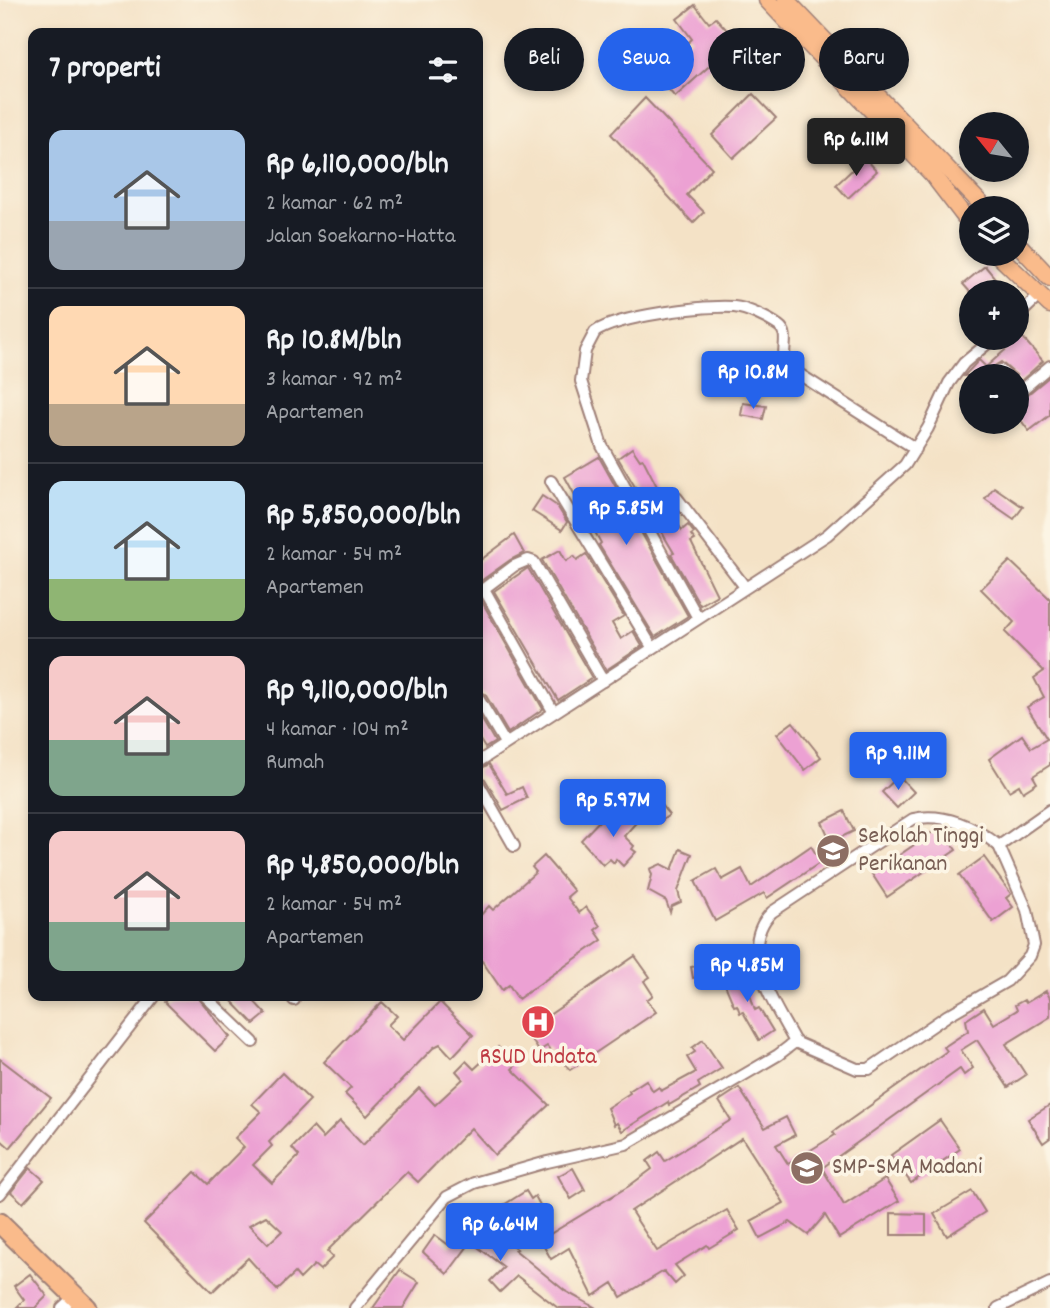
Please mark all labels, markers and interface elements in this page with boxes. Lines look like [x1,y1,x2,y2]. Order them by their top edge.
chip: Beli [504,28,584,91]
chip: Sewa [598,28,694,91]
chip: Filter [708,28,805,91]
chip: Baru [819,28,909,91]
text: 7 properti [49,49,160,92]
icon: filters [424,51,462,89]
north arrow [959,112,1029,182]
map controls [959,112,1029,434]
pin: Rp 6.11M [784,118,928,178]
text: Rp 6.11M [823,124,889,157]
text: Rp 6,110,000/bln [266,145,449,188]
icon: home [105,158,189,242]
text: 2 kamar · 62 m² [266,188,403,221]
button: layers [959,196,1029,266]
text: Jalan Soekarno-Hatta [266,221,456,254]
button: + [959,280,1029,350]
text: Rp 10.8M/bln [266,321,401,364]
icon: home [105,334,189,418]
pin: Rp 10.8M [681,352,825,411]
text: Rp 10.8M [717,357,789,390]
text: 3 kamar · 92 m² [266,364,403,397]
button: − [959,364,1029,434]
text: Apartemen [266,397,364,430]
pin: Rp 5.85M [554,488,698,547]
text: Rp 5.85M [589,493,663,526]
text: Rp 5,850,000/bln [266,496,460,539]
icon: home [105,509,189,593]
text: 2 kamar · 54 m² [266,539,402,572]
text: Apartemen [266,572,364,605]
text: Rp 9,110,000/bln [266,671,448,714]
icon: home [105,684,189,768]
text: 4 kamar · 104 m² [266,714,409,747]
pin: Rp 9.11M [826,732,970,792]
text: Rp 9.11M [866,738,930,771]
text: Rumah [266,747,324,780]
pin: Rp 5.97M [541,780,685,839]
text: Rp 5.97M [576,785,650,818]
place label: Sekolah Tinggi Perikanan [858,820,984,882]
school or university icon: Sekolah Tinggi Perikanan [814,832,852,870]
text: Rp 4,850,000/bln [266,846,459,889]
icon: home [105,859,189,943]
text: 2 kamar · 54 m² [266,889,402,922]
text: Apartemen [266,922,364,955]
pin: Rp 4.85M [675,944,819,1004]
text: Rp 4.85M [710,950,784,983]
hospital icon: RSUD Undata [519,1003,557,1041]
place label: RSUD Undata [480,1041,597,1075]
school or university icon: SMP-SMA Madani [788,1149,826,1187]
place label: SMP-SMA Madani [832,1151,982,1185]
pin: Rp 6.64M [428,1204,572,1263]
text: Rp 6.64M [462,1209,538,1242]

